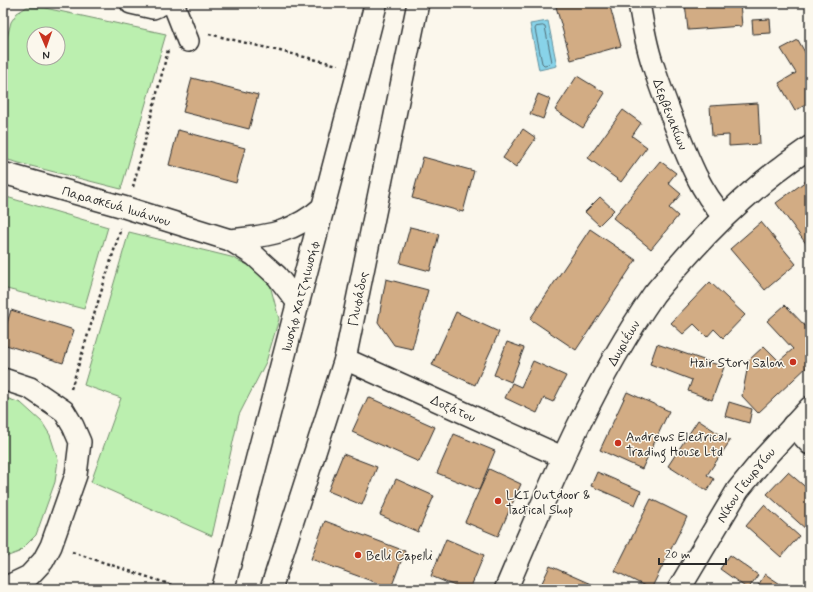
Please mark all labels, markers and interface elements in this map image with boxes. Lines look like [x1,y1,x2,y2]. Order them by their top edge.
north arrow [26,26,66,66]
text: N [42,48,50,62]
street label: Δερβενακίων [648,77,691,153]
street label: Παρασκευά Ιωάννου [60,183,172,231]
street label: Ιωσήφ Χατζηιωσήφ [278,238,324,354]
street label: Γλυφάδος [345,270,373,328]
street label: Δωριέων [604,317,645,369]
place label: Hair Story Salon [690,355,785,372]
marker: Hair Story Salon [788,357,798,367]
street label: Δοξάτου [428,392,478,427]
place label: Andrews Electrical Trading House Ltd [626,429,727,463]
marker: Andrews Electrical Trading House Ltd [613,438,623,448]
street label: Νίκου Γεωργίου [714,444,780,526]
place label: LKI Outdoor & Tactical Shop [506,487,590,519]
marker: LKI Outdoor & Tactical Shop [493,496,503,506]
scale bar [659,540,726,566]
text: 20 m [665,547,691,563]
place label: Belli Capelli [366,548,433,565]
marker: Belli Capelli [353,550,363,560]

